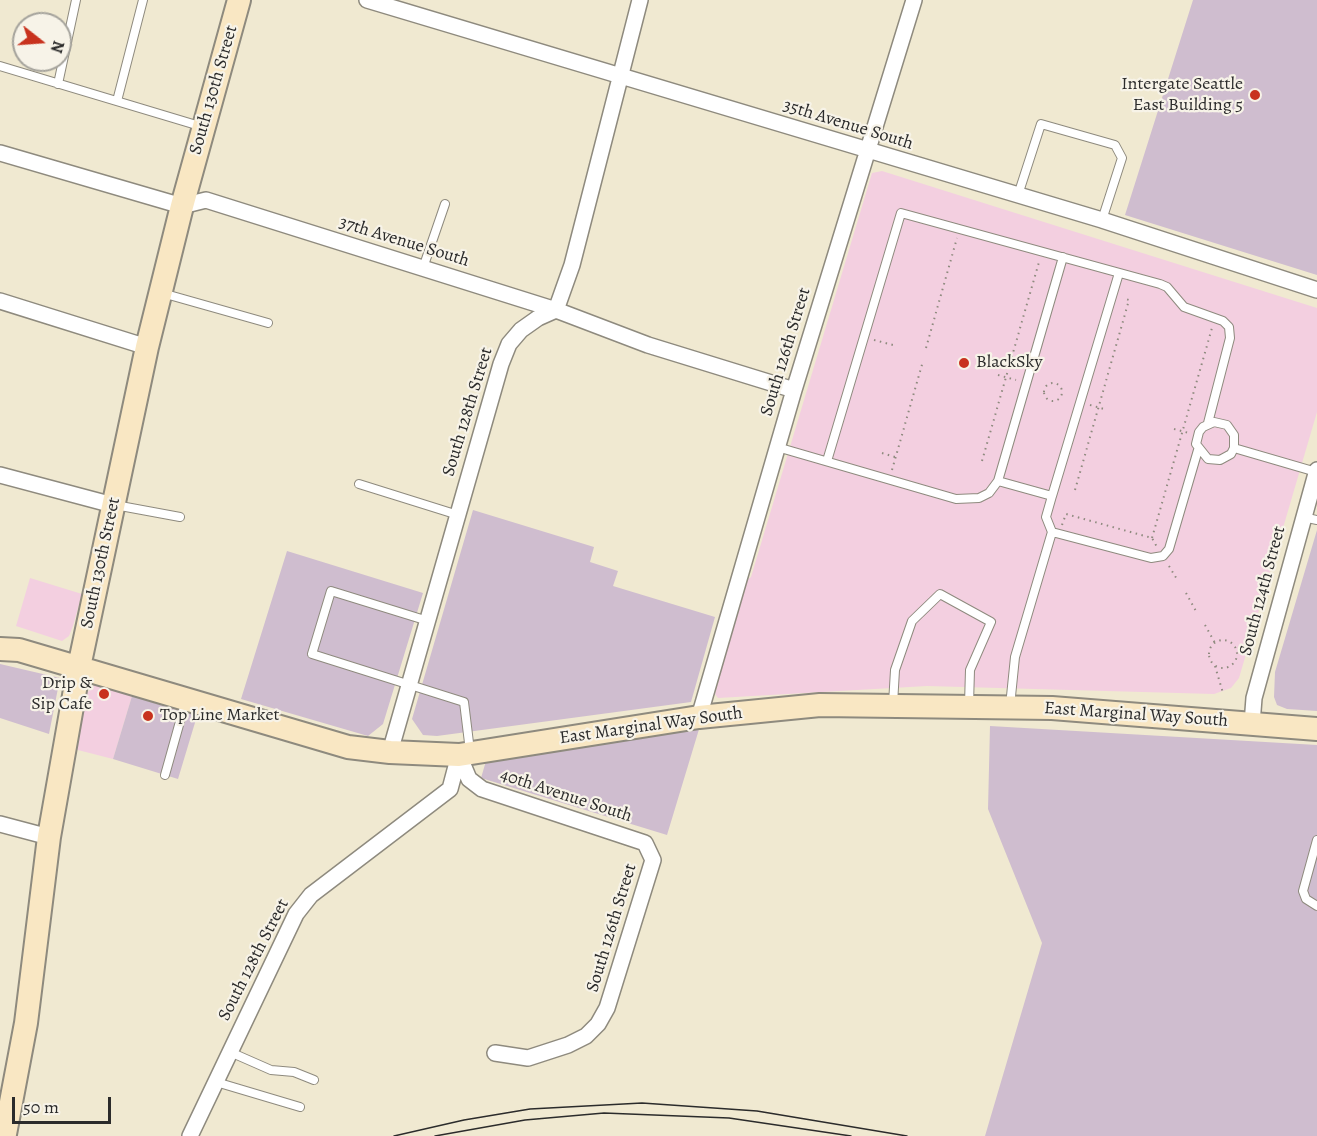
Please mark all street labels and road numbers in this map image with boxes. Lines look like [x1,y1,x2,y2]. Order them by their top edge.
street label: South 130th Street [185,23,243,157]
street label: 35th Avenue South [780,95,916,155]
street label: 37th Avenue South [336,212,472,272]
street label: South 126th Street [756,285,816,419]
street label: South 128th Street [438,345,498,479]
street label: South 130th Street [77,495,125,631]
street label: South 124th Street [1235,524,1291,658]
street label: East Marginal Way South [1043,698,1229,732]
street label: East Marginal Way South [558,702,744,750]
street label: 40th Avenue South [497,764,635,828]
street label: South 126th Street [582,861,642,995]
street label: South 128th Street [214,895,294,1025]

